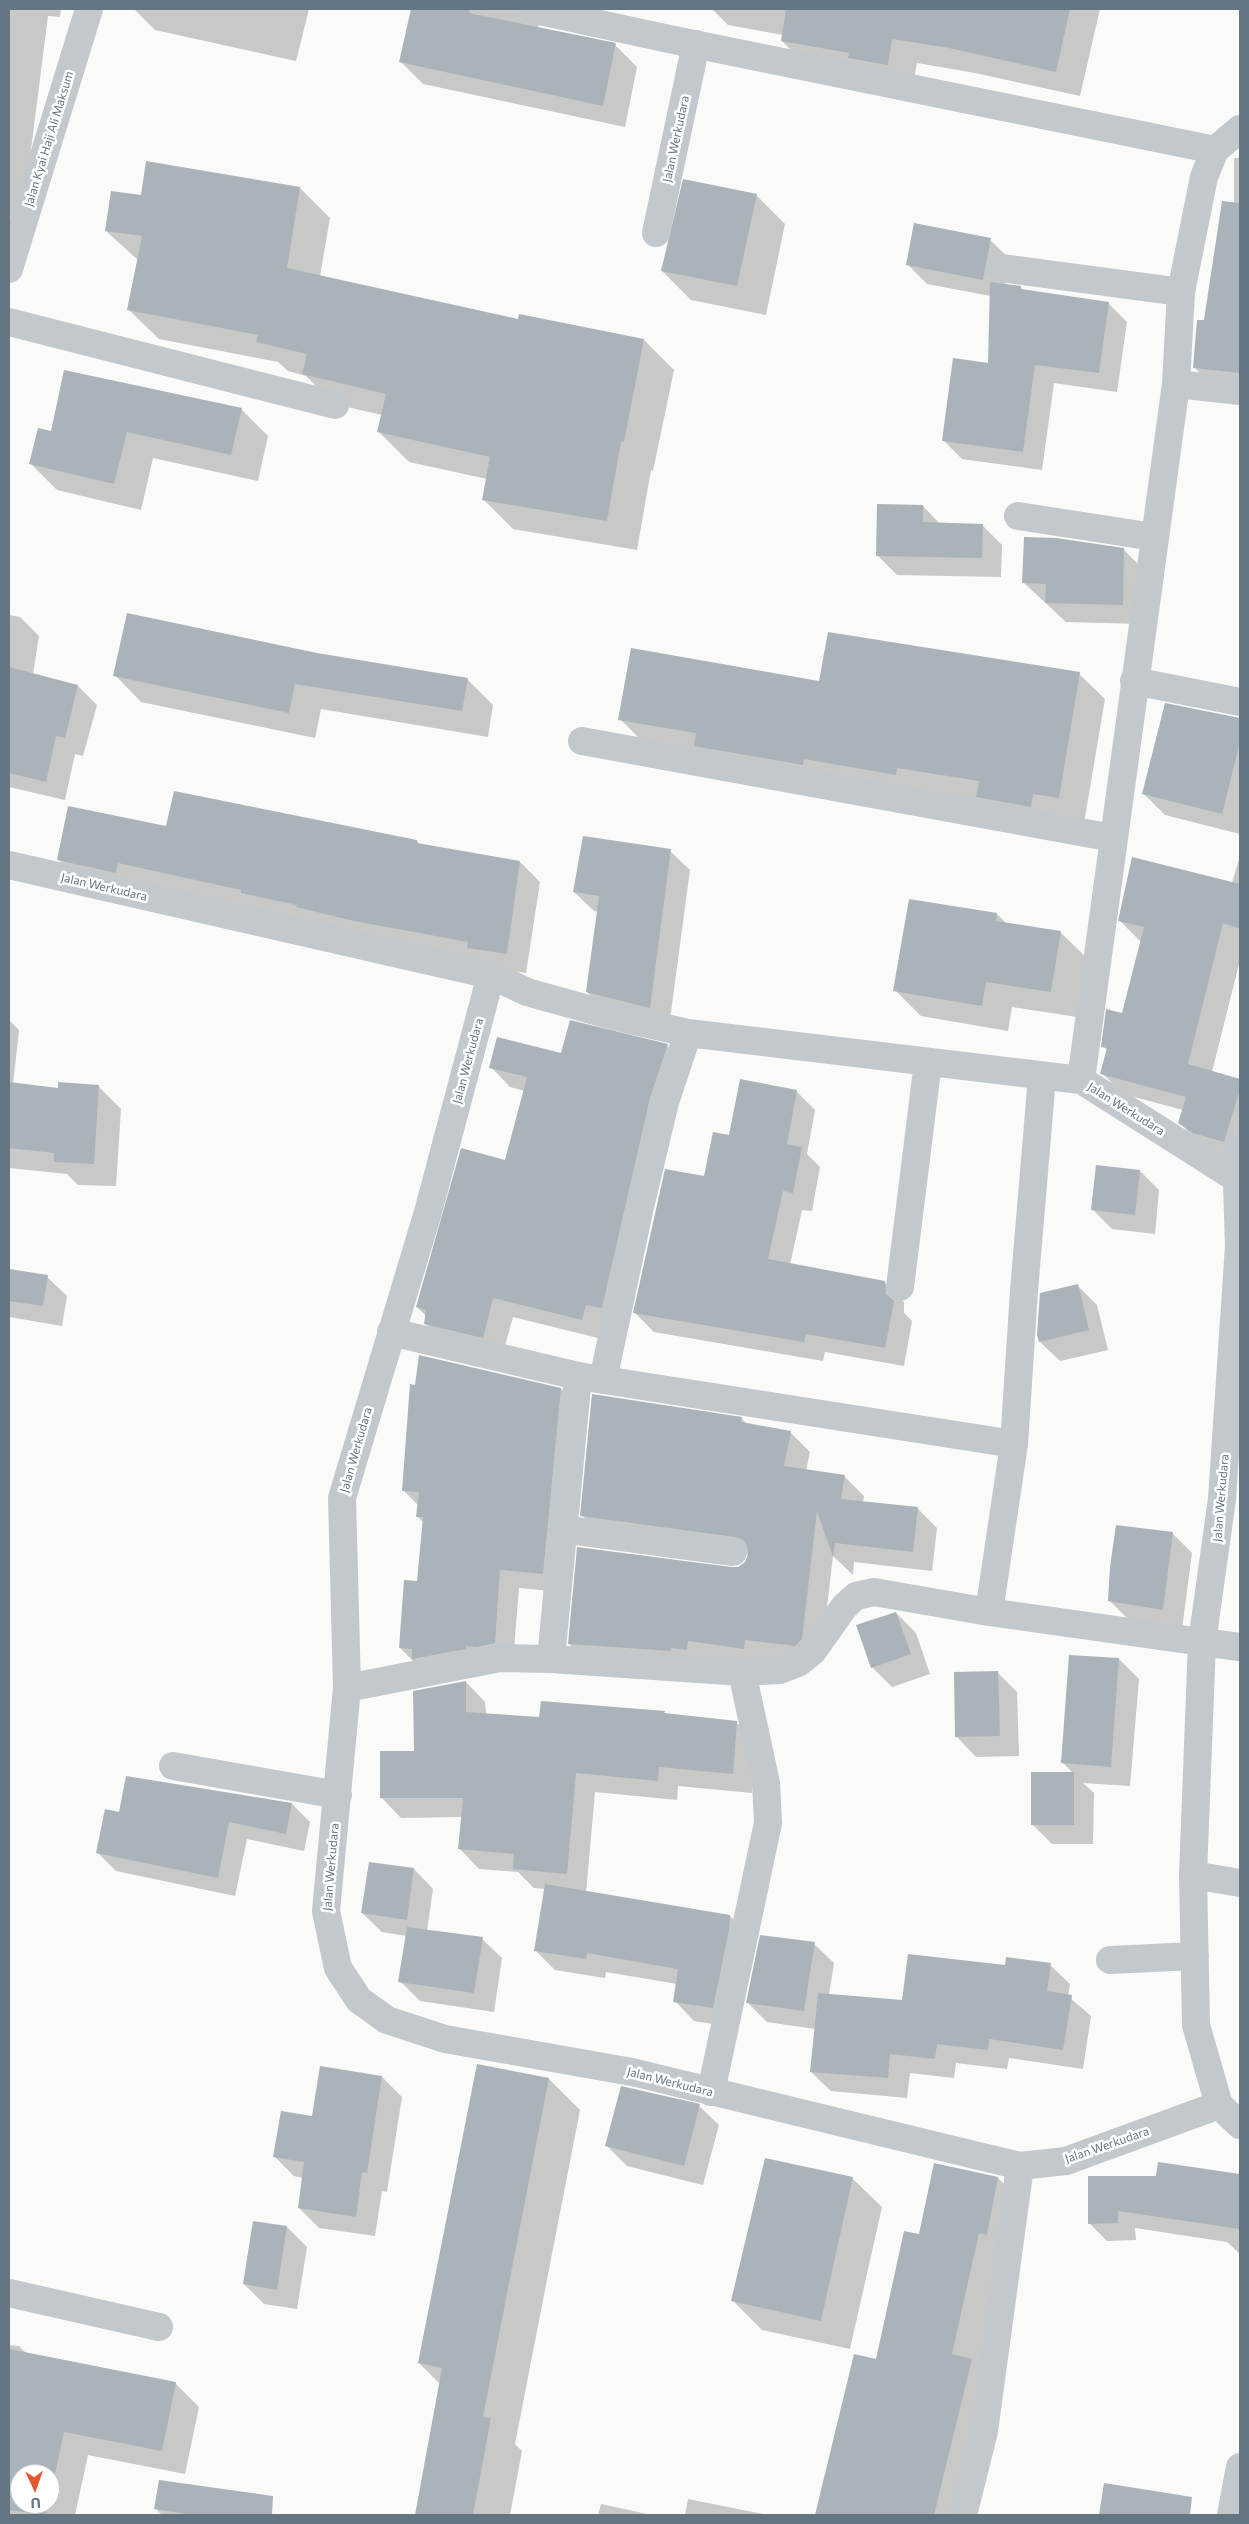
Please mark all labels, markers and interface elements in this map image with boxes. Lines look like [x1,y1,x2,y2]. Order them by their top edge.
street label: Jalan Kyai Haji Ali Maksum [22,70,76,208]
street label: Jalan Werkudara [660,94,692,184]
street label: Jalan Werkudara [59,870,149,904]
street label: Jalan Werkudara [450,1017,486,1105]
street label: Jalan Werkudara [1085,1080,1167,1138]
street label: Jalan Werkudara [337,1406,375,1494]
street label: Jalan Werkudara [1210,1453,1232,1543]
street label: Jalan Werkudara [320,1822,342,1912]
street label: Jalan Werkudara [625,2064,715,2100]
street label: Jalan Werkudara [1063,2124,1151,2166]
north arrow [10,2464,60,2514]
text: U [30,2495,41,2512]

